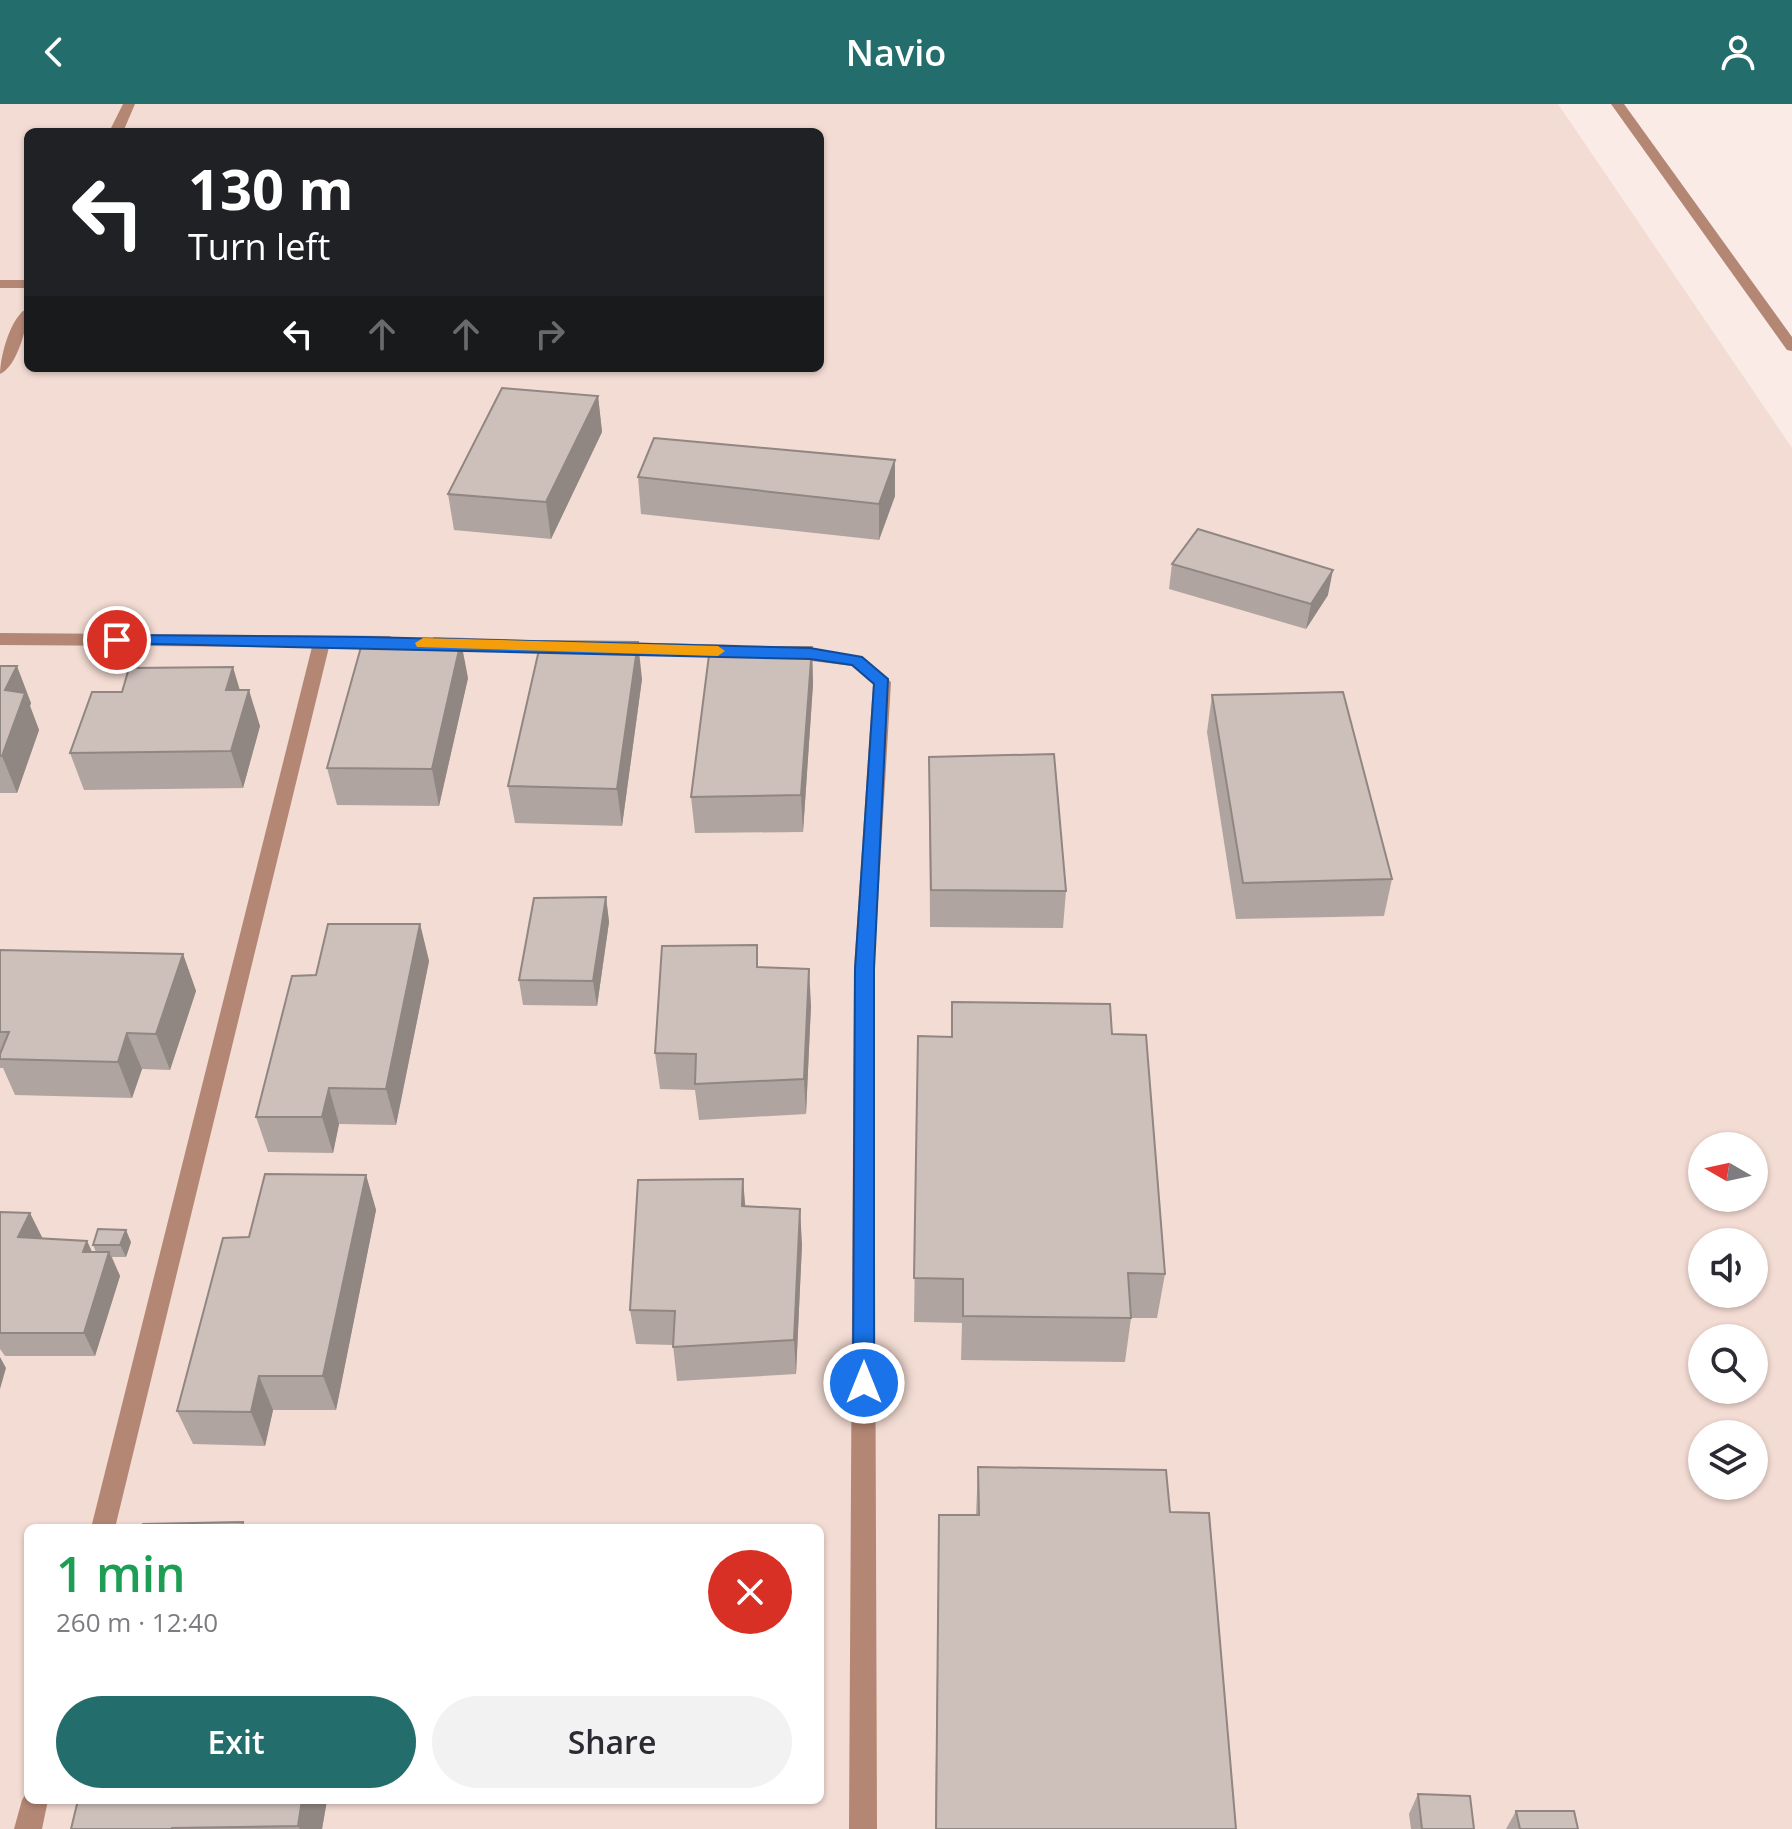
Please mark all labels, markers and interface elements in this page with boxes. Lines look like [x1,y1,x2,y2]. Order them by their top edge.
text: Navio [846,28,946,77]
icon: back [32,30,76,74]
icon: person [1716,30,1760,74]
text: 130 m [188,150,354,226]
icon: left [56,160,160,264]
text: Turn left [188,222,330,271]
icon: left [276,312,320,356]
icon: ahead [360,312,404,356]
icon: ahead [444,312,488,356]
icon: right [528,312,572,356]
pin [83,606,151,674]
icon: arrive [95,618,139,662]
north arrow [1688,1132,1768,1212]
map controls [1688,1132,1768,1500]
button: sound [1688,1228,1768,1308]
button: search [1688,1324,1768,1404]
position arrow [822,1341,906,1425]
button: layers [1688,1420,1768,1500]
text: 1 min [56,1541,186,1606]
button: close [708,1550,792,1634]
text: 260 m · 12:40 [56,1604,218,1640]
button: Exit [56,1696,416,1788]
button: Share [432,1696,792,1788]

